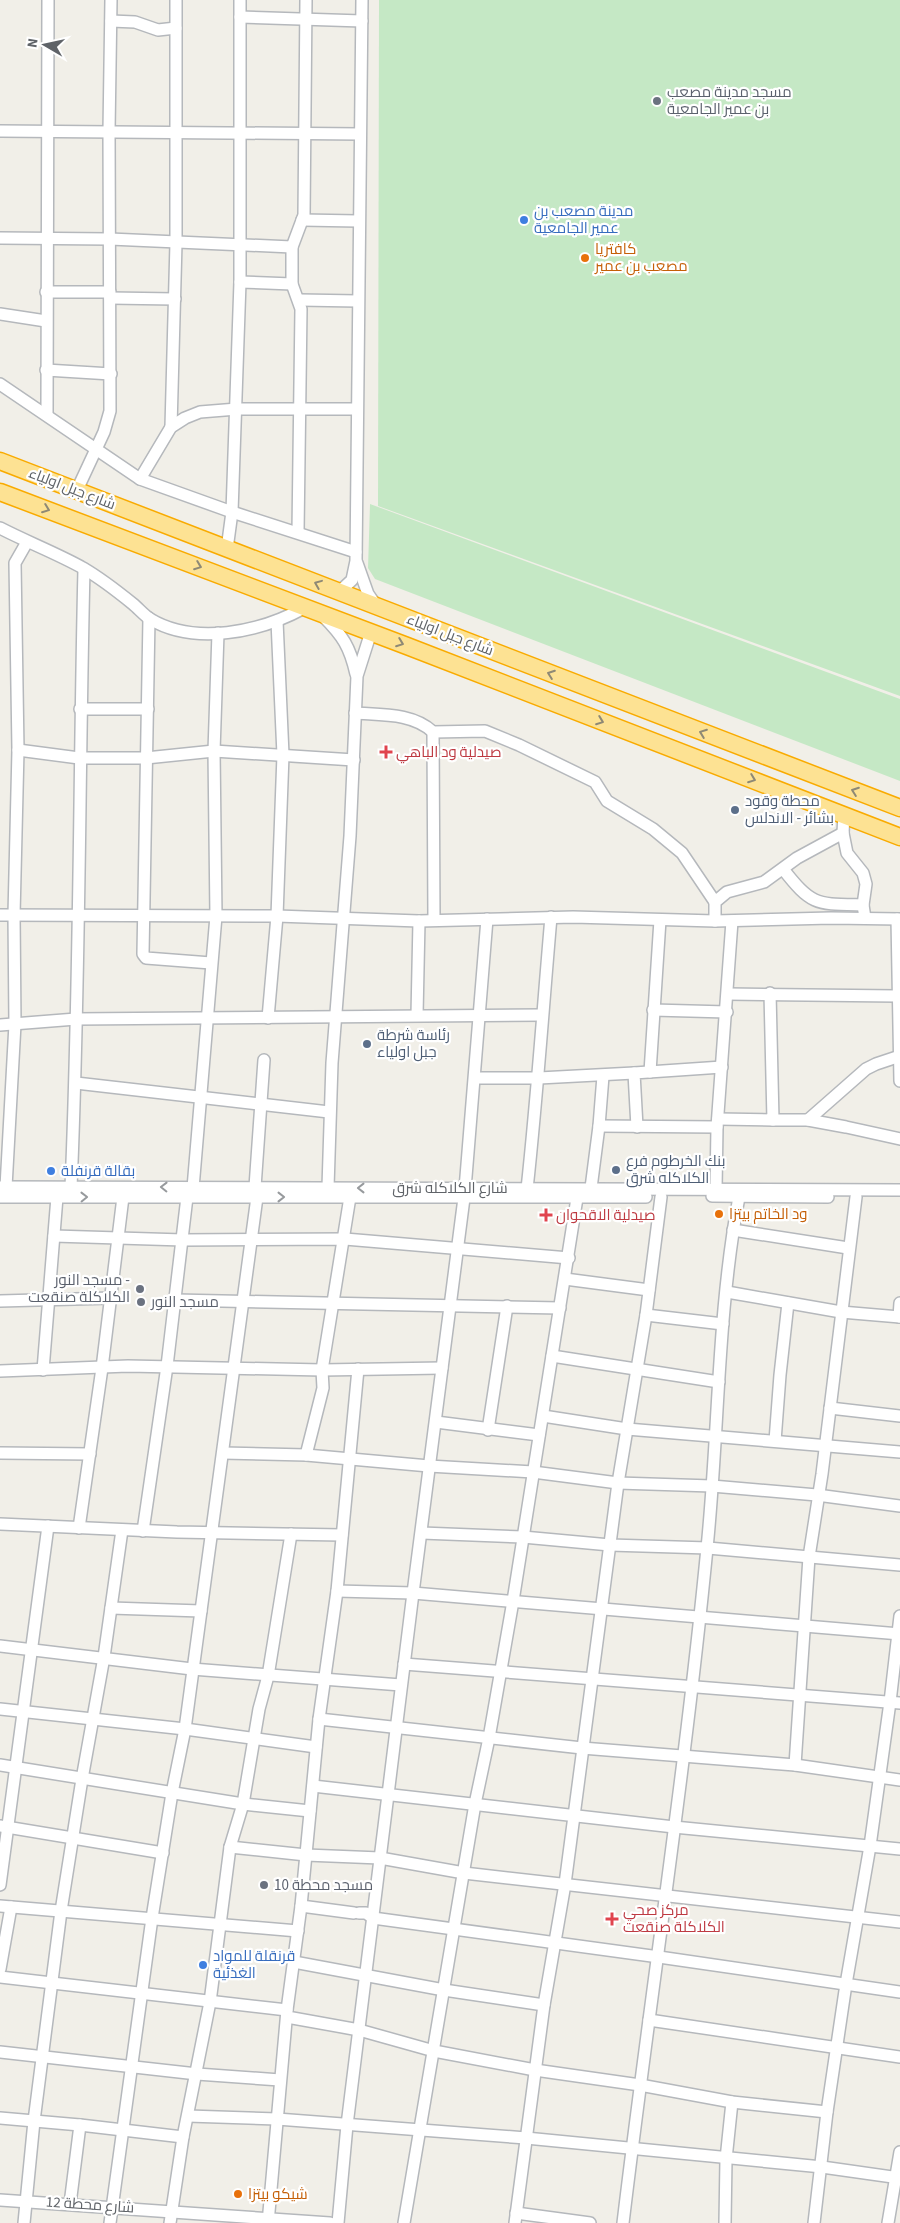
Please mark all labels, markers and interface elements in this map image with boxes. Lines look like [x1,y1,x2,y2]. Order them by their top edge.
north arrow [20,20,70,70]
text: N [23,37,44,49]
place label: مسجد مدينة مصعب بن عمير الجامعية [667,82,792,120]
marker: مسجد مدينة مصعب بن عمير الجامعية [651,95,663,107]
place label: مدينة مصعب بن عمير الجامعية [534,201,633,239]
marker: مدينة مصعب بن عمير الجامعية [518,214,530,226]
place label: كافتريا مصعب بن عمير [594,239,688,277]
marker: كافتريا مصعب بن عمير [579,252,591,264]
street label: شارع جبل اولياء [25,463,119,515]
one-way arrow [41,503,49,513]
one-way arrow [193,560,202,570]
one-way arrow [314,580,323,590]
street label: شارع جبل اولياء [403,609,497,661]
one-way arrow [395,637,403,647]
one-way arrow [548,670,556,680]
one-way arrow [595,715,604,725]
one-way arrow [699,728,708,739]
place label: صيدلية ود الباهي [396,742,502,764]
marker: صيدلية ود الباهي [380,746,392,758]
one-way arrow [747,773,756,783]
one-way arrow [851,787,859,797]
place label: محطة وقود بشائر - الاندلس [745,791,834,829]
marker: محطة وقود بشائر - الاندلس [729,804,741,816]
place label: رئاسة شرطة جبل اولياء [377,1025,450,1063]
marker: رئاسة شرطة جبل اولياء [361,1038,373,1050]
place label: بنك الخرطوم فرع الكلاكله شرق [626,1151,725,1189]
place label: بقالة قرنفلة [61,1161,135,1182]
marker: بنك الخرطوم فرع الكلاكله شرق [610,1164,622,1176]
marker: بقالة قرنفلة [45,1165,57,1177]
street label: شارع الكلاكله شرق [392,1178,508,1199]
one-way arrow [160,1182,168,1192]
one-way arrow [357,1183,365,1193]
one-way arrow [80,1192,88,1203]
one-way arrow [278,1192,285,1202]
place label: ود الخاتم بيتزا [729,1204,807,1225]
place label: صيدلية الاقحوان [556,1205,655,1226]
marker: ود الخاتم بيتزا [713,1208,725,1220]
marker: صيدلية الاقحوان [540,1209,552,1221]
place label: مسجد النور - الكلاكلة صنقعت [28,1270,130,1308]
marker: مسجد النور - الكلاكلة صنقعت [134,1283,146,1295]
place label: مسجد النور [150,1292,219,1313]
marker: مسجد النور [135,1296,147,1308]
place label: مسجد محطة 10 [274,1875,373,1896]
marker: مسجد محطة 10 [258,1879,270,1891]
place label: مركز صحي الكلاكلة صنقعت [623,1900,725,1938]
marker: مركز صحي الكلاكلة صنقعت [605,1912,619,1926]
place label: قرنقلة للمواد الغذئية [213,1946,295,1984]
marker: قرنقلة للمواد الغذئية [197,1959,209,1971]
place label: شيكو بيتزا [248,2184,308,2205]
marker: شيكو بيتزا [232,2188,244,2200]
street label: شارع محطة 12 [45,2191,135,2219]

